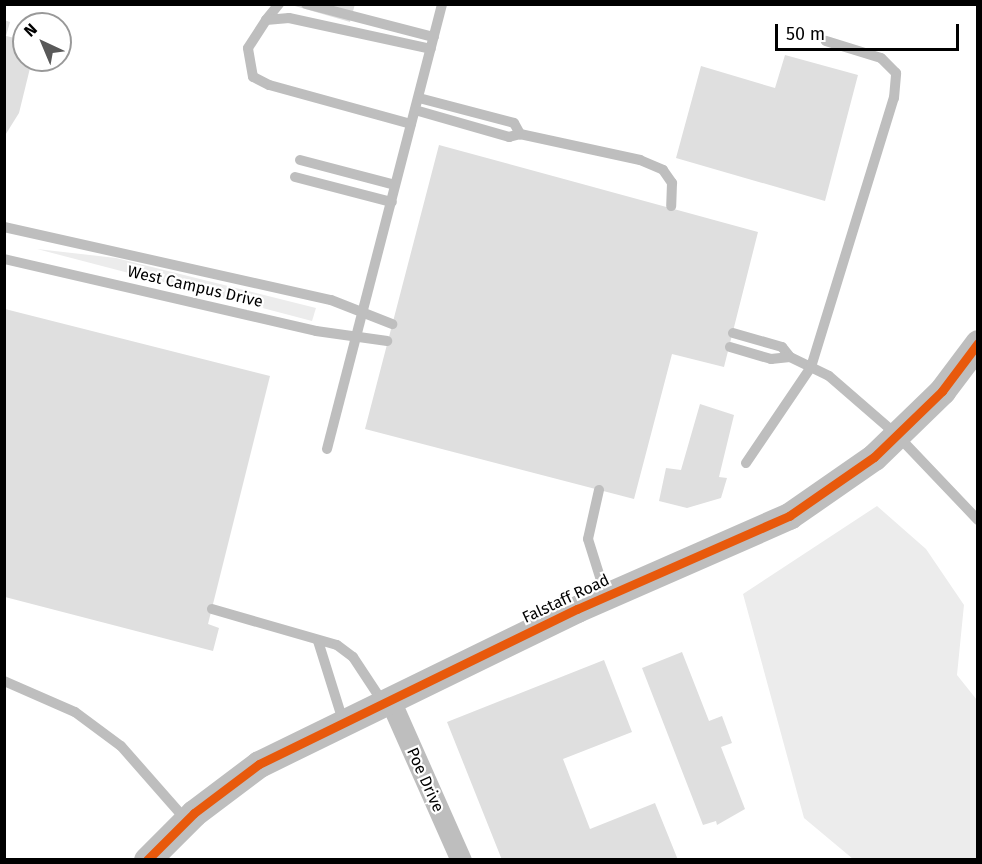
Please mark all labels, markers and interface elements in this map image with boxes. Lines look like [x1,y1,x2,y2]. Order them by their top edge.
north arrow [12,12,72,72]
scale bar [778,12,962,50]
text: N [20,20,41,41]
text: 50 m [786,23,825,45]
street label: West Campus Drive [125,262,265,312]
street label: Falstaff Road [519,570,613,628]
street label: Poe Drive [402,745,448,815]

